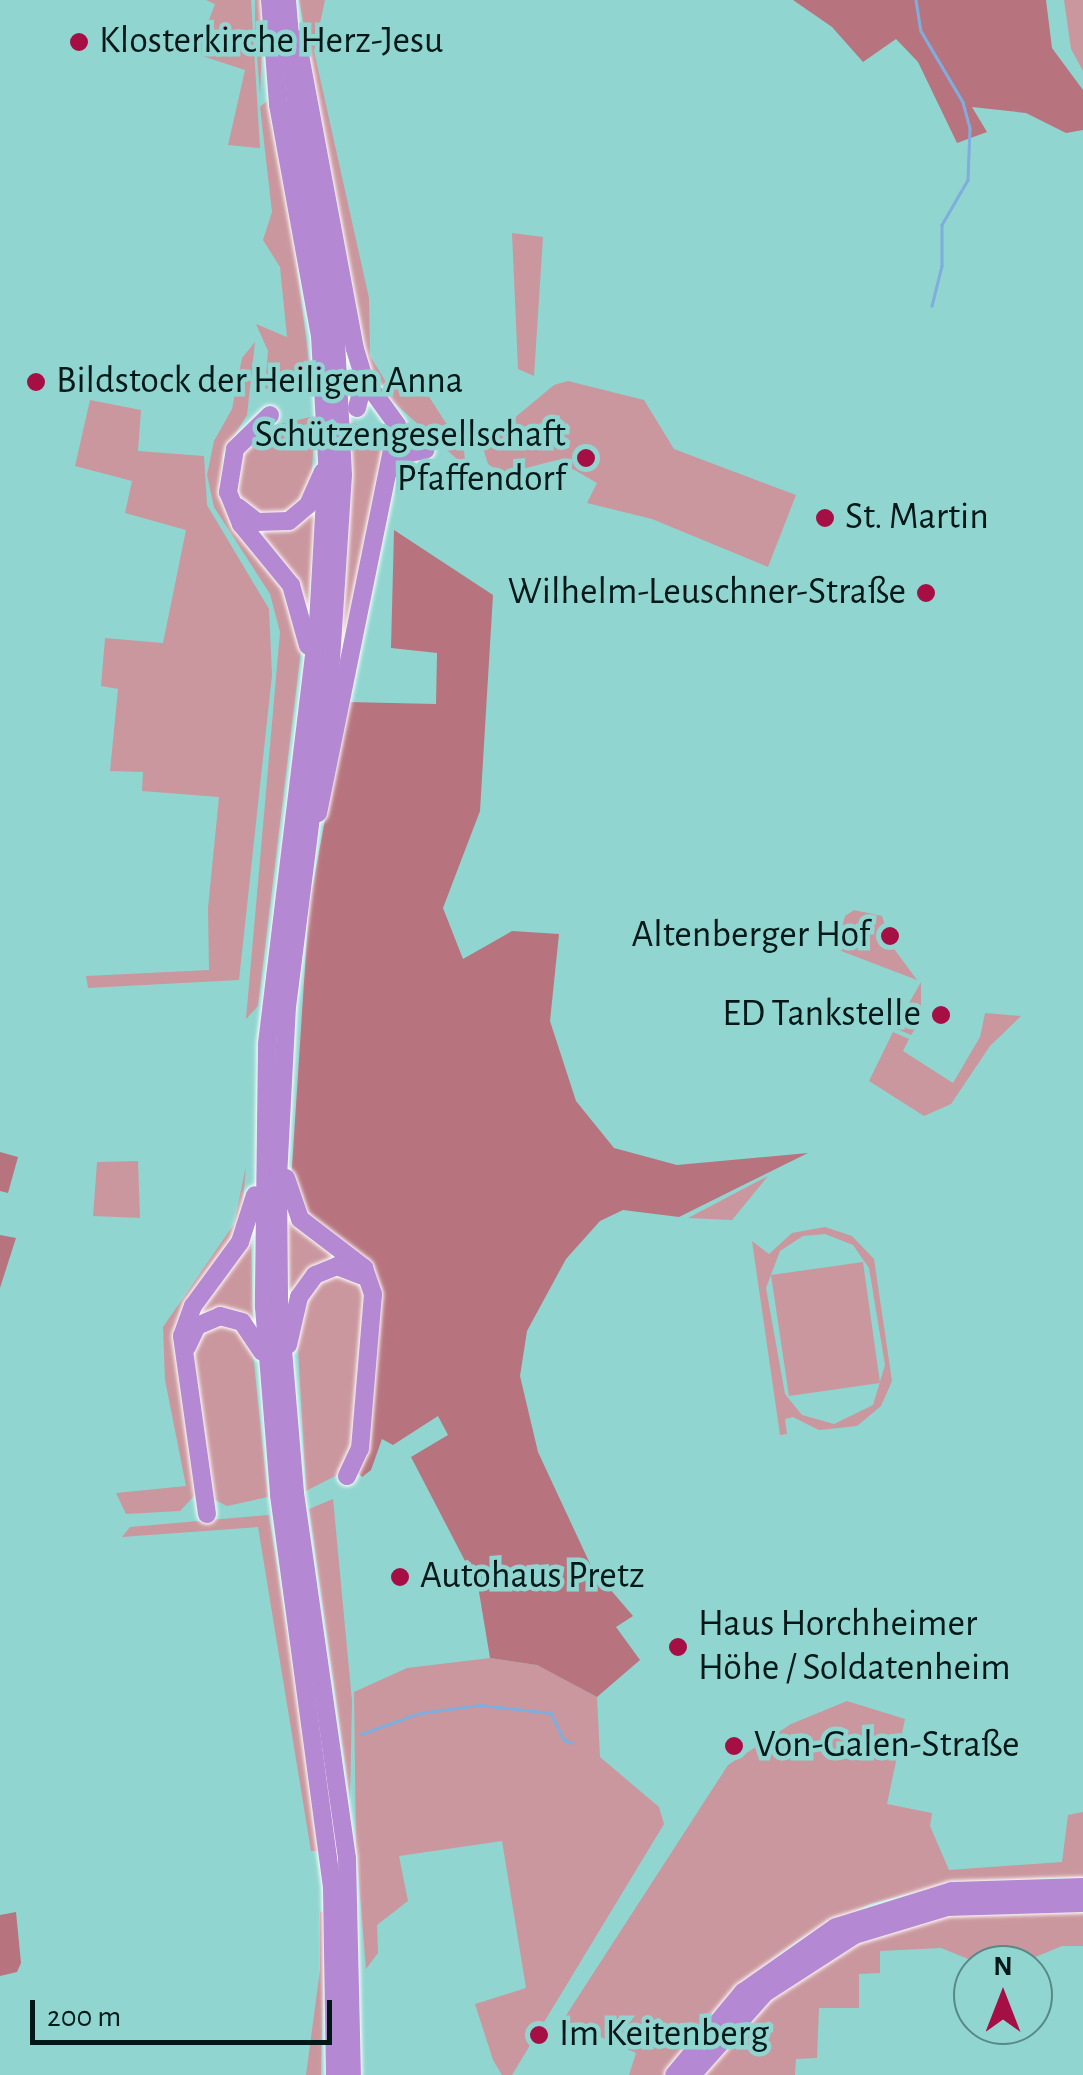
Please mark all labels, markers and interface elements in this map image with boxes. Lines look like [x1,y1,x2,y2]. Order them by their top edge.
place label: Klosterkirche Herz-Jesu [99,19,443,65]
marker: Klosterkirche Herz-Jesu [68,31,90,53]
place label: Bildstock der Heiligen Anna [56,359,463,405]
marker: Bildstock der Heiligen Anna [25,371,47,393]
place label: Schützengesellschaft Pfaffendorf [255,413,566,502]
marker: Schützengesellschaft Pfaffendorf [575,447,597,469]
place label: St. Martin [845,495,989,541]
marker: St. Martin [814,507,836,529]
place label: Wilhelm-Leuschner-Straße [508,570,906,616]
marker: Wilhelm-Leuschner-Straße [915,582,937,604]
place label: Altenberger Hof [631,913,870,959]
marker: Altenberger Hof [879,925,901,947]
place label: ED Tankstelle [722,992,921,1038]
marker: ED Tankstelle [930,1004,952,1026]
place label: Autohaus Pretz [420,1554,645,1600]
marker: Autohaus Pretz [389,1566,411,1588]
place label: Haus Horchheimer Höhe / Soldatenheim [698,1602,1011,1692]
marker: Haus Horchheimer Höhe / Soldatenheim [667,1636,689,1658]
place label: Von-Galen-Straße [754,1723,1020,1769]
marker: Von-Galen-Straße [723,1735,745,1757]
north arrow [953,1945,1053,2045]
text: N [993,1953,1013,1981]
scale bar [35,1980,338,2042]
text: 200 m [47,2002,121,2032]
place label: Im Keitenberg [559,2012,769,2058]
marker: Im Keitenberg [528,2024,550,2046]

